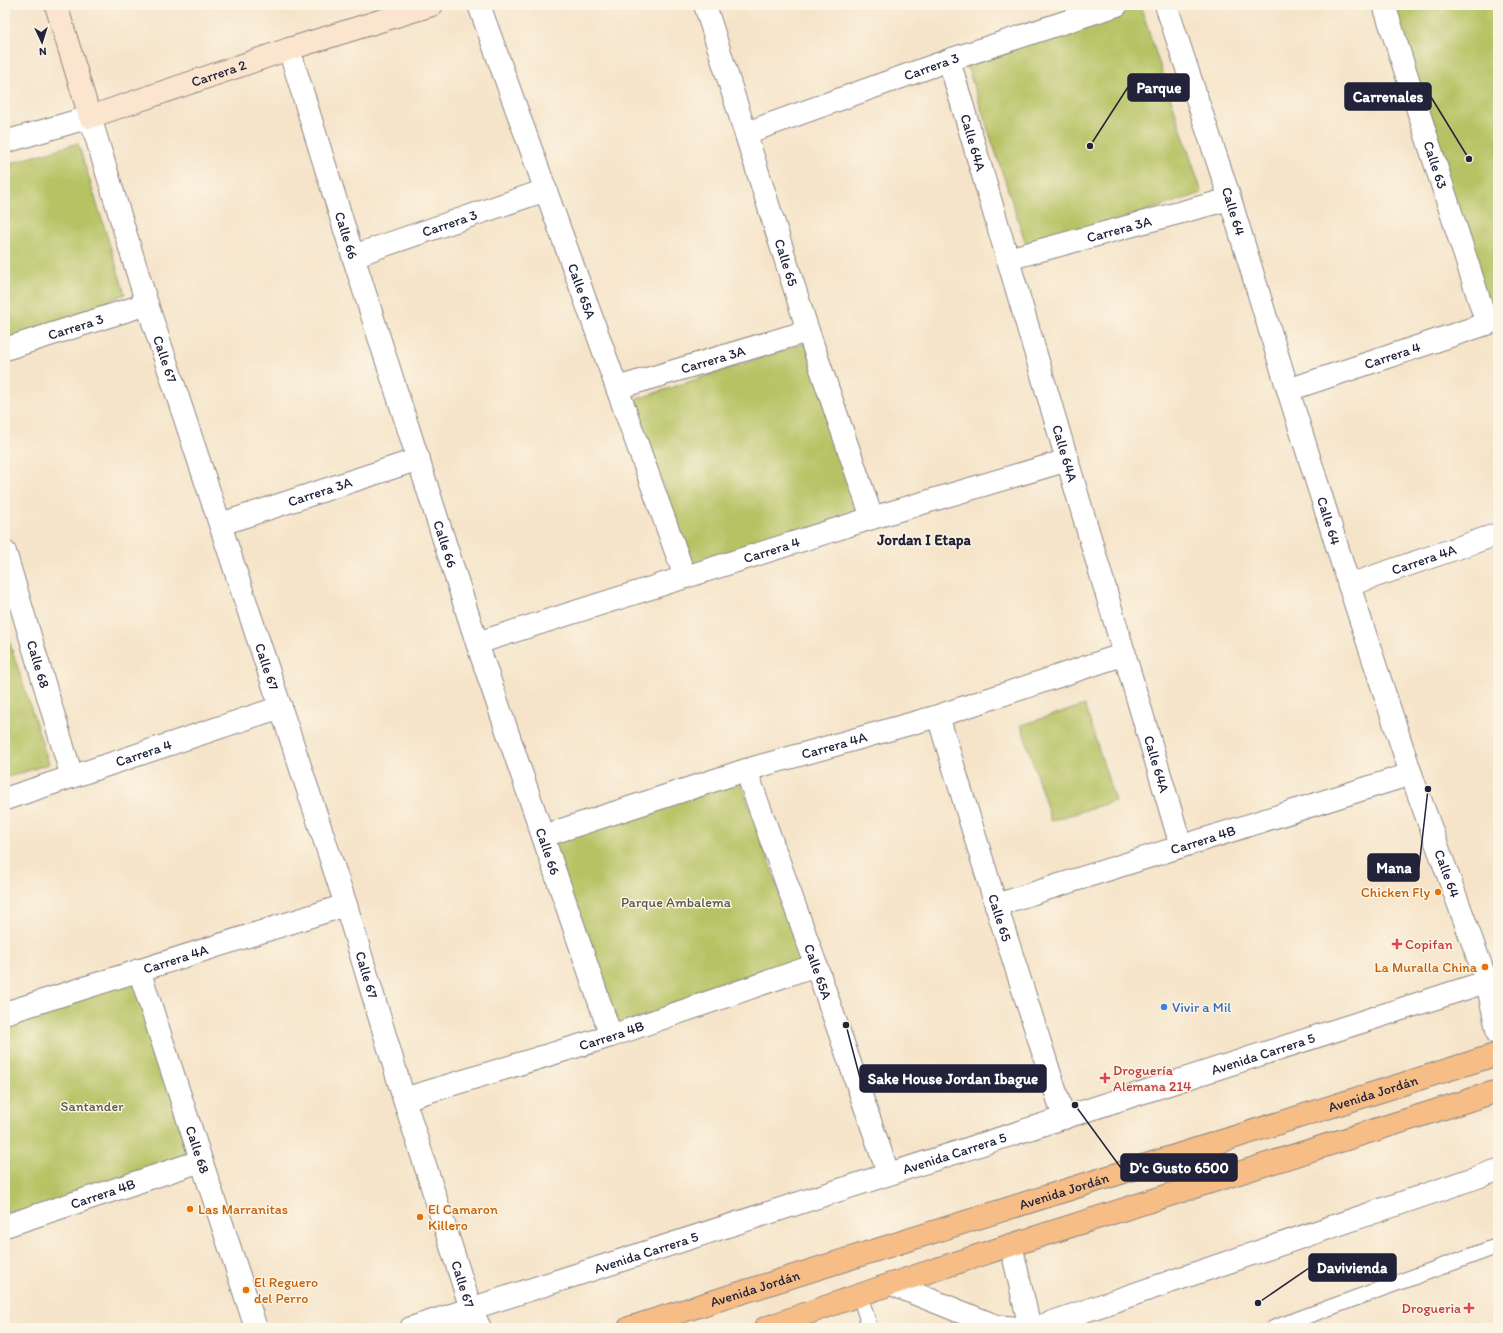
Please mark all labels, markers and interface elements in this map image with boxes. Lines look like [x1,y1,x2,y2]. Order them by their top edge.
north arrow [22,22,62,62]
text: N [38,45,47,58]
street label: Carrera 3 [901,49,961,84]
street label: Carrera 2 [189,56,249,90]
callout: Parque [1128,74,1189,101]
text: Parque [1137,79,1181,98]
callout: Carrenales [1345,83,1431,110]
text: Carrenales [1353,88,1424,106]
street label: Calle 64A [957,112,990,173]
street label: Calle 63 [1420,139,1451,191]
street label: Calle 64 [1218,185,1249,238]
street label: Carrera 3 [420,206,480,240]
street label: Calle 66 [331,209,362,261]
street label: Carrera 3A [1085,212,1153,246]
street label: Calle 65 [771,237,802,288]
street label: Calle 65A [564,261,600,321]
street label: Carrera 3 [46,310,106,343]
street label: Calle 67 [150,333,181,385]
street label: Carrera 4 [1362,338,1423,372]
street label: Carrera 3A [679,342,747,377]
street label: Calle 64A [1049,423,1082,484]
street label: Carrera 3A [286,473,354,510]
street label: Calle 64 [1313,495,1345,548]
street label: Calle 66 [430,518,461,570]
district label: Jordan I Etapa [876,531,971,550]
street label: Carrera 4 [741,533,802,567]
street label: Carrera 4A [1389,540,1458,578]
street label: Calle 68 [23,638,54,690]
street label: Calle 67 [251,641,283,692]
street label: Carrera 4A [799,728,869,762]
street label: Calle 64A [1140,733,1173,795]
street label: Carrera 4 [113,735,174,770]
street label: Carrera 4B [1168,821,1238,858]
street label: Calle 66 [532,825,564,877]
street label: Calle 64 [1431,847,1464,900]
callout: Mana [1368,854,1419,881]
text: Mana [1376,859,1412,877]
place label: Chicken Fly [1361,884,1430,901]
marker: Chicken Fly [1433,887,1443,897]
street label: Calle 65 [985,892,1016,944]
park label: Parque Ambalema [621,894,732,911]
place label: Copifan [1405,936,1453,953]
marker: Copifan [1392,939,1402,949]
street label: Carrera 4A [141,941,210,977]
street label: Calle 65A [801,941,836,1002]
street label: Calle 67 [352,949,382,1000]
place label: La Muralla China [1375,959,1478,976]
marker: La Muralla China [1480,962,1490,972]
place label: Vivir a Mil [1172,999,1231,1016]
marker: Vivir a Mil [1159,1002,1169,1012]
street label: Carrera 4B [577,1017,646,1054]
street label: Avenida Carrera 5 [1209,1029,1317,1078]
place label: Droguería Alemana 214 [1113,1062,1192,1095]
callout: Sake House Jordan Ibague [860,1065,1046,1092]
text: Sake House Jordan Ibague [868,1070,1038,1089]
street label: Avenida Jordán [1326,1071,1420,1116]
marker: Droguería Alemana 214 [1100,1073,1110,1083]
park label: Santander [61,1098,124,1115]
street label: Calle 68 [182,1124,214,1176]
street label: Avenida Carrera 5 [900,1128,1009,1178]
callout: D'c Gusto 6500 [1121,1154,1237,1181]
text: D'c Gusto 6500 [1129,1159,1229,1177]
street label: Avenida Jordán [1017,1169,1111,1213]
street label: Carrera 4B [68,1175,137,1212]
place label: Las Marranitas [198,1201,288,1218]
place label: El Camaron Killero [428,1201,498,1234]
marker: Las Marranitas [185,1204,195,1214]
marker: El Camaron Killero [415,1212,425,1222]
street label: Avenida Carrera 5 [592,1228,700,1277]
callout: Davivienda [1309,1254,1396,1281]
street label: Calle 67 [448,1258,479,1310]
text: Davivienda [1317,1259,1388,1277]
street label: Avenida Jordán [708,1266,802,1310]
place label: El Reguero del Perro [254,1274,318,1307]
marker: El Reguero del Perro [241,1285,251,1295]
place label: Drogueria [1401,1300,1461,1317]
marker: Drogueria [1464,1303,1474,1313]

